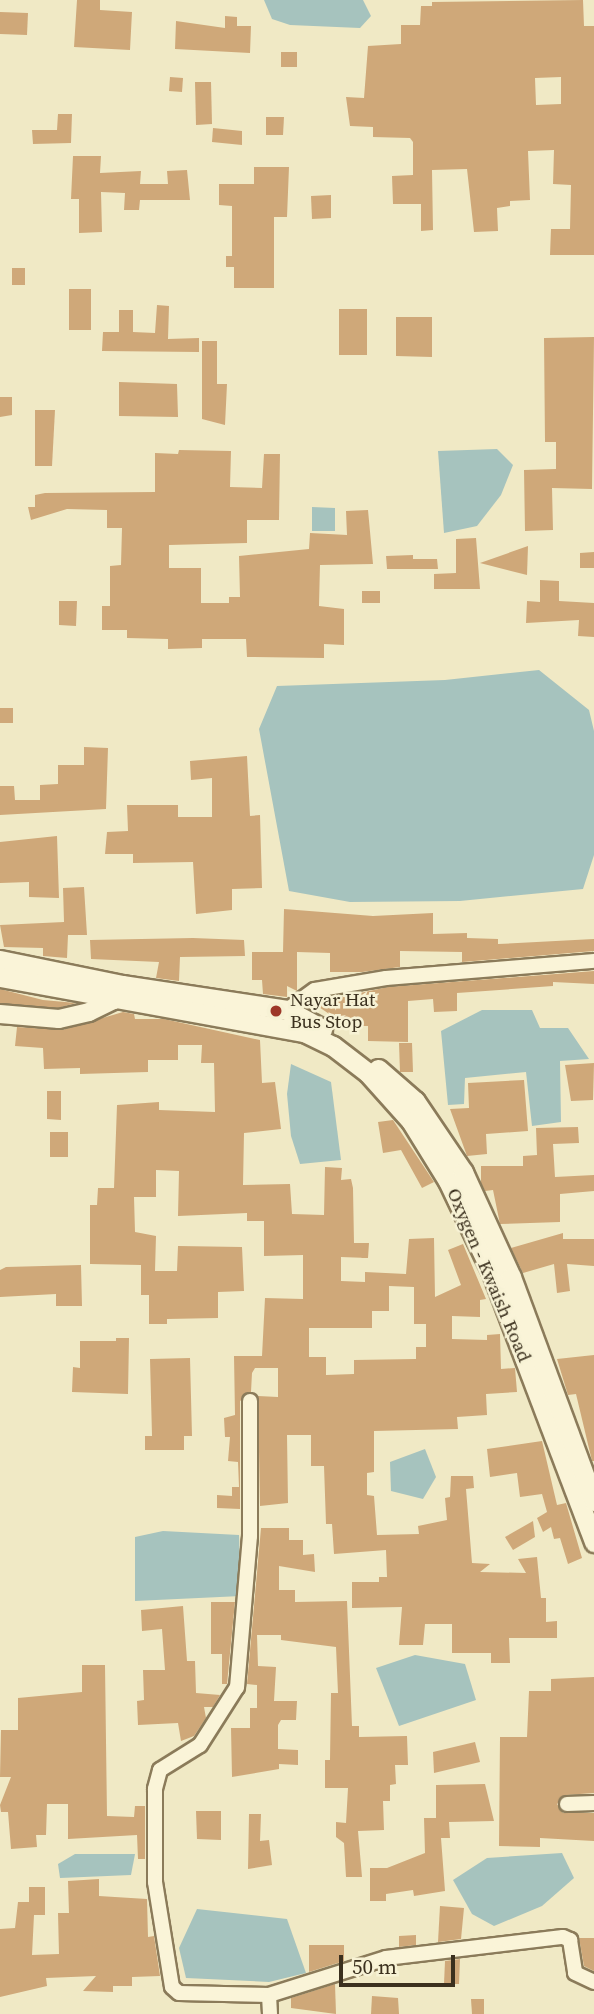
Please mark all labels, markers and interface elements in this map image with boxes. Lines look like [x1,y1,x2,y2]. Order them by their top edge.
place label: Nayar Hat Bus Stop [290,989,375,1033]
marker: Nayar Hat Bus Stop [268,1003,284,1019]
street label: Oxygen - Kwaish Road [442,1185,536,1365]
scale bar [342,1940,458,1984]
text: 50 m [352,1952,397,1981]

